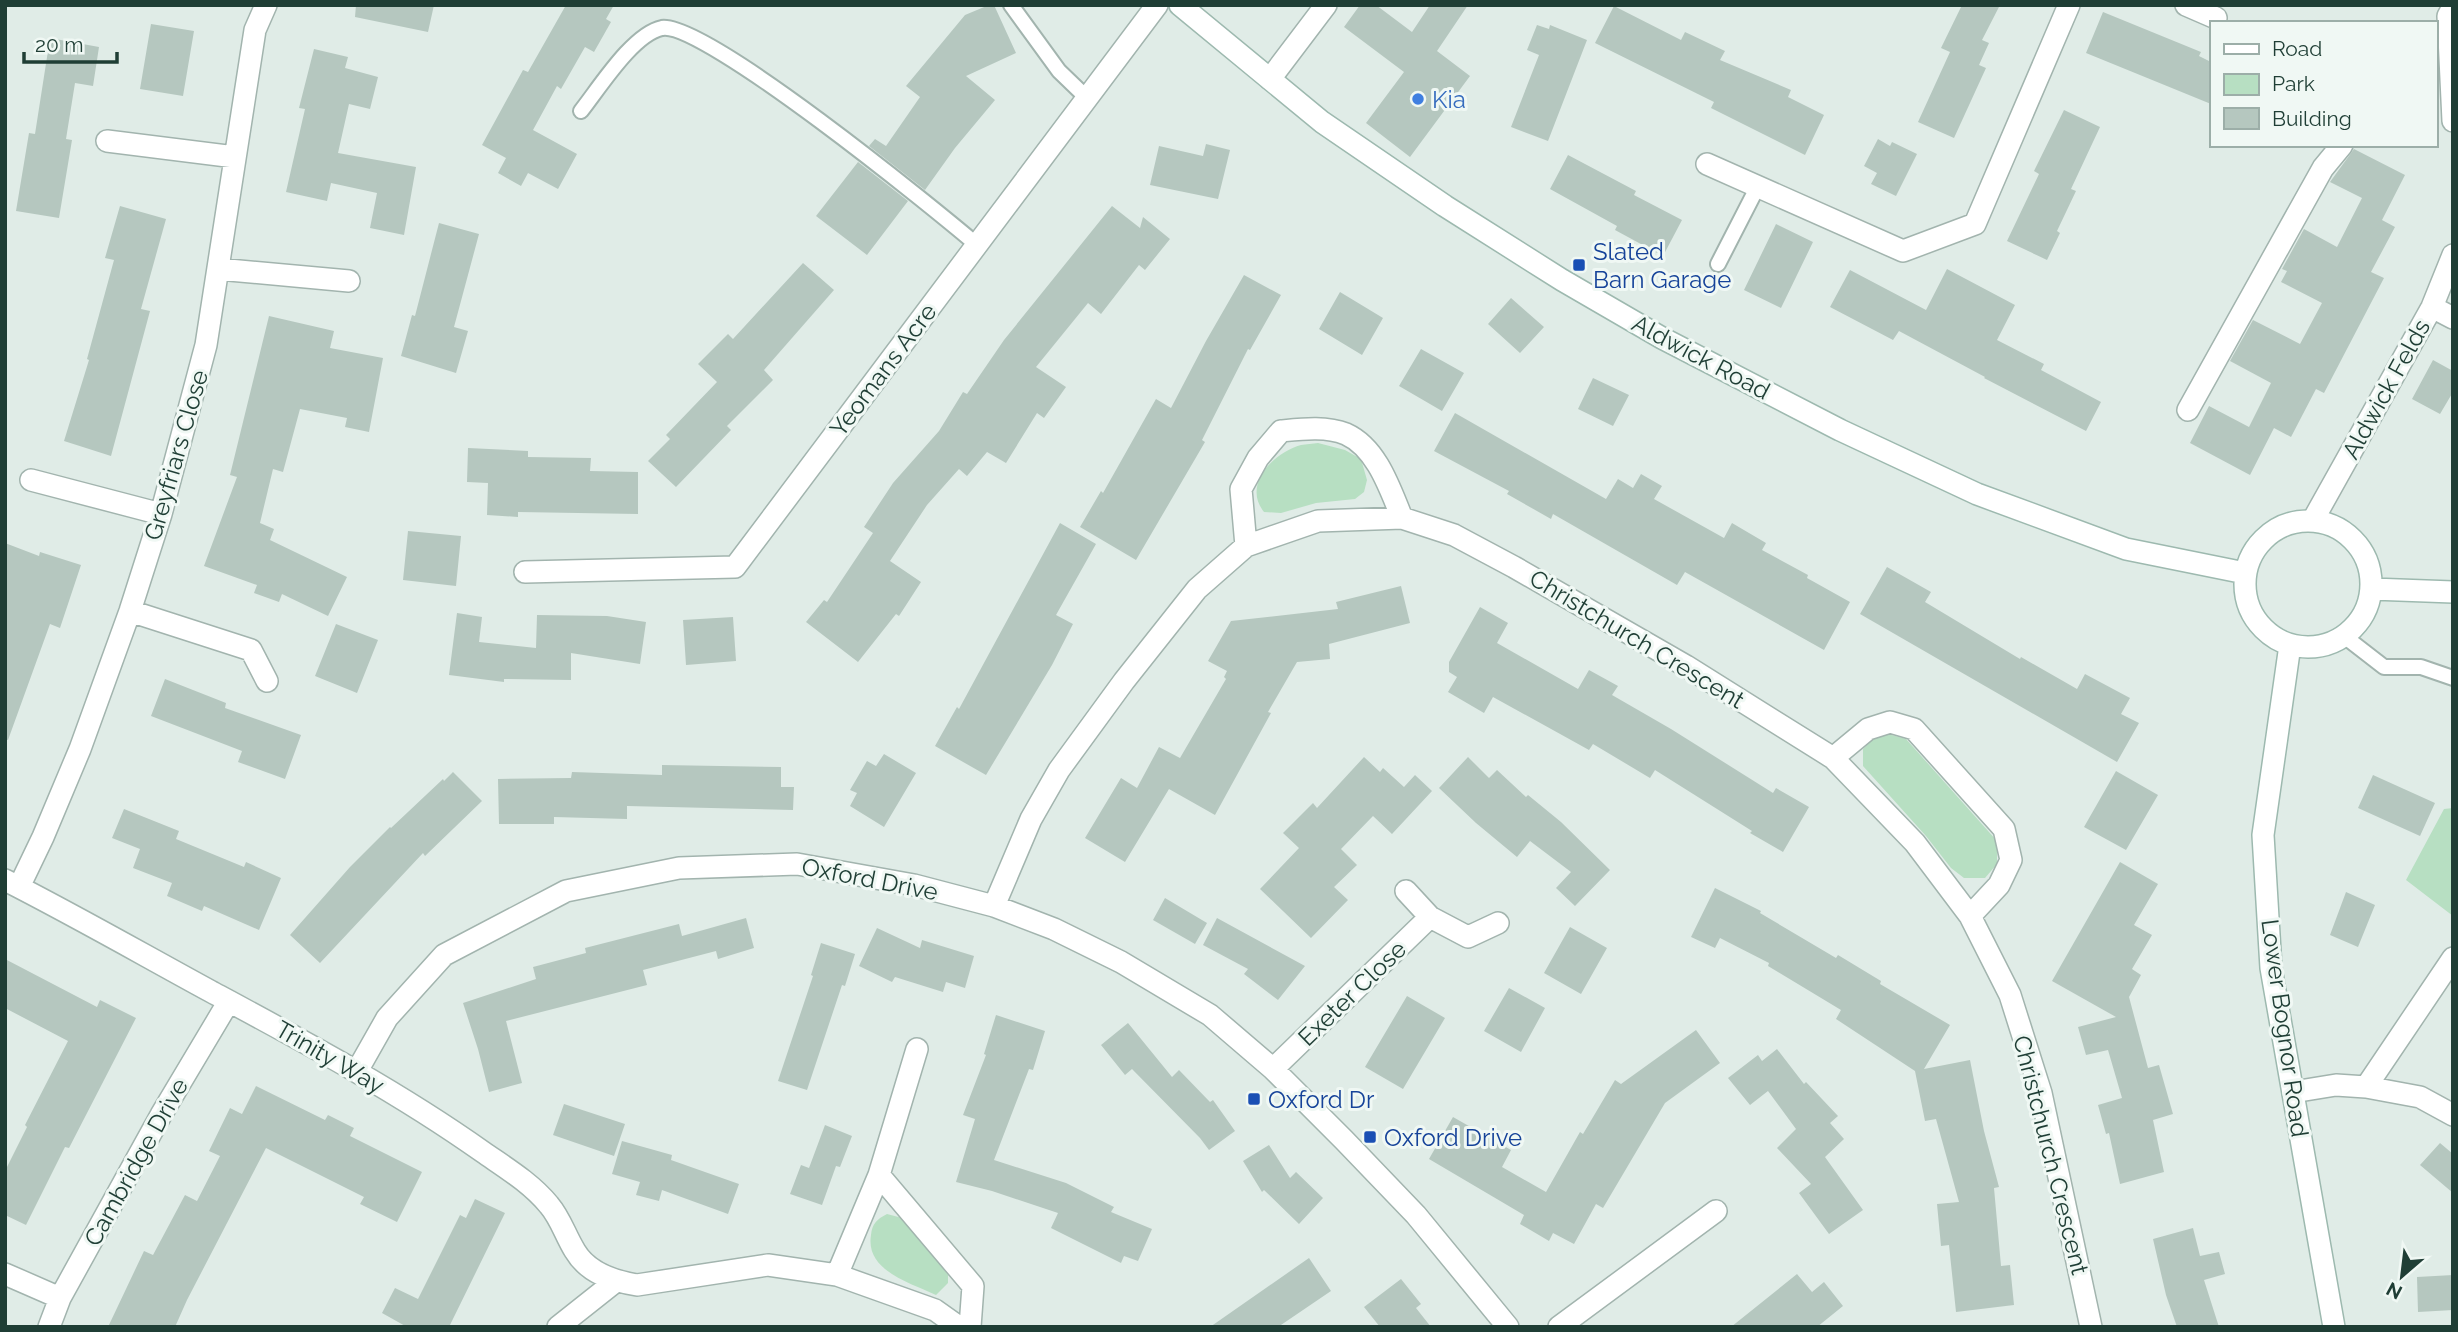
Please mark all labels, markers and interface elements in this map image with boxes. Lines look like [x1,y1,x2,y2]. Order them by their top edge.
scale bar [24,21,117,65]
legend [2210,21,2437,147]
text: 20 m [35,32,83,57]
text: Road [2272,36,2322,61]
text: Park [2272,71,2315,96]
place label: Kia [1432,85,1466,114]
marker: Kia [1410,91,1426,107]
text: Building [2272,106,2352,131]
place label: Slated Barn Garage [1593,237,1731,294]
marker: Slated Barn Garage [1571,257,1587,273]
street label: Yeomans Acre [824,298,942,442]
street label: Aldwick Road [1627,309,1775,405]
street label: Aldwick Felds [2336,314,2436,464]
street label: Greyfriars Close [138,367,214,543]
street label: Christchurch Crescent [1524,563,1750,715]
street label: Oxford Drive [799,852,941,906]
street label: Lower Bognor Road [2255,917,2315,1139]
street label: Exeter Close [1292,934,1412,1052]
street label: Trinity Way [271,1014,389,1100]
street label: Christchurch Crescent [2007,1032,2095,1278]
street label: Cambridge Drive [78,1073,194,1251]
place label: Oxford Dr [1268,1085,1375,1114]
marker: Oxford Dr [1246,1091,1262,1107]
place label: Oxford Drive [1384,1123,1522,1152]
marker: Oxford Drive [1362,1129,1378,1145]
north arrow [2367,1241,2437,1311]
text: N [2382,1278,2406,1304]

